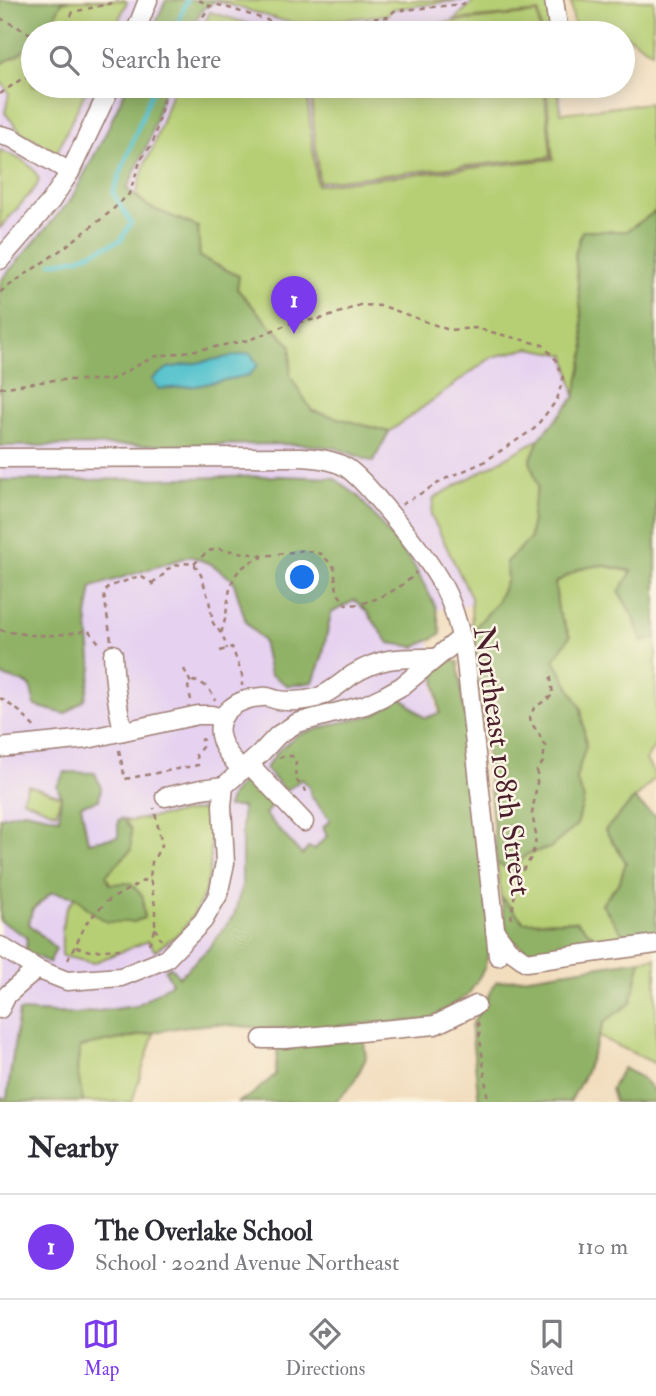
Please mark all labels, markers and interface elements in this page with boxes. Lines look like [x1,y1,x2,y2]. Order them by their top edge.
search box [21,21,635,98]
icon: search [45,41,83,79]
text: Search here [101,44,221,76]
pin: 1 [271,276,317,334]
your location [285,560,319,594]
street label: Northeast 108th Street [465,623,539,899]
text: Nearby [28,1129,118,1166]
text: The Overlake School [95,1216,313,1248]
text: 1 [47,1232,55,1261]
text: 110 m [577,1232,628,1261]
text: School · 202nd Avenue Northeast [95,1248,399,1277]
tab: Map [82,1315,120,1381]
tab: Directions [285,1315,365,1381]
tab: Saved [530,1315,574,1381]

